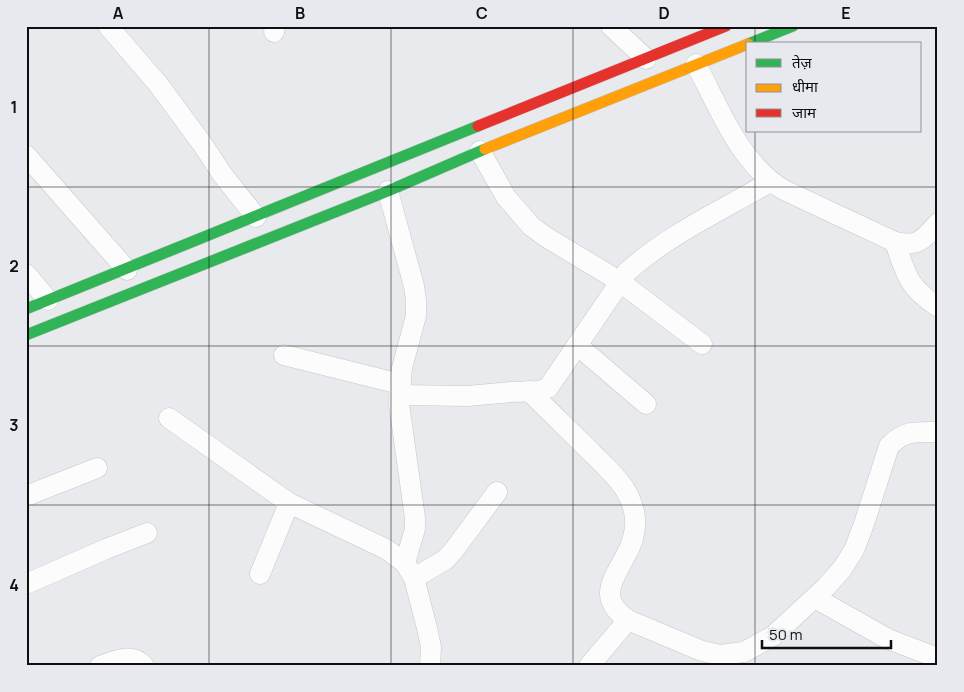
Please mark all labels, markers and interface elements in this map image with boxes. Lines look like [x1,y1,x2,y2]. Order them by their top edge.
text: A [113,2,124,24]
text: B [295,2,305,24]
text: C [476,2,488,24]
text: D [658,2,670,24]
text: E [841,2,851,24]
legend [746,42,922,132]
text: तेज़ [792,52,813,73]
text: धीमा [792,76,819,97]
text: 1 [10,96,18,118]
text: जाम [792,102,817,123]
text: 2 [9,255,19,277]
text: 3 [9,414,19,436]
text: 4 [9,574,19,596]
scale bar [762,617,890,649]
text: 50 m [769,624,803,645]

